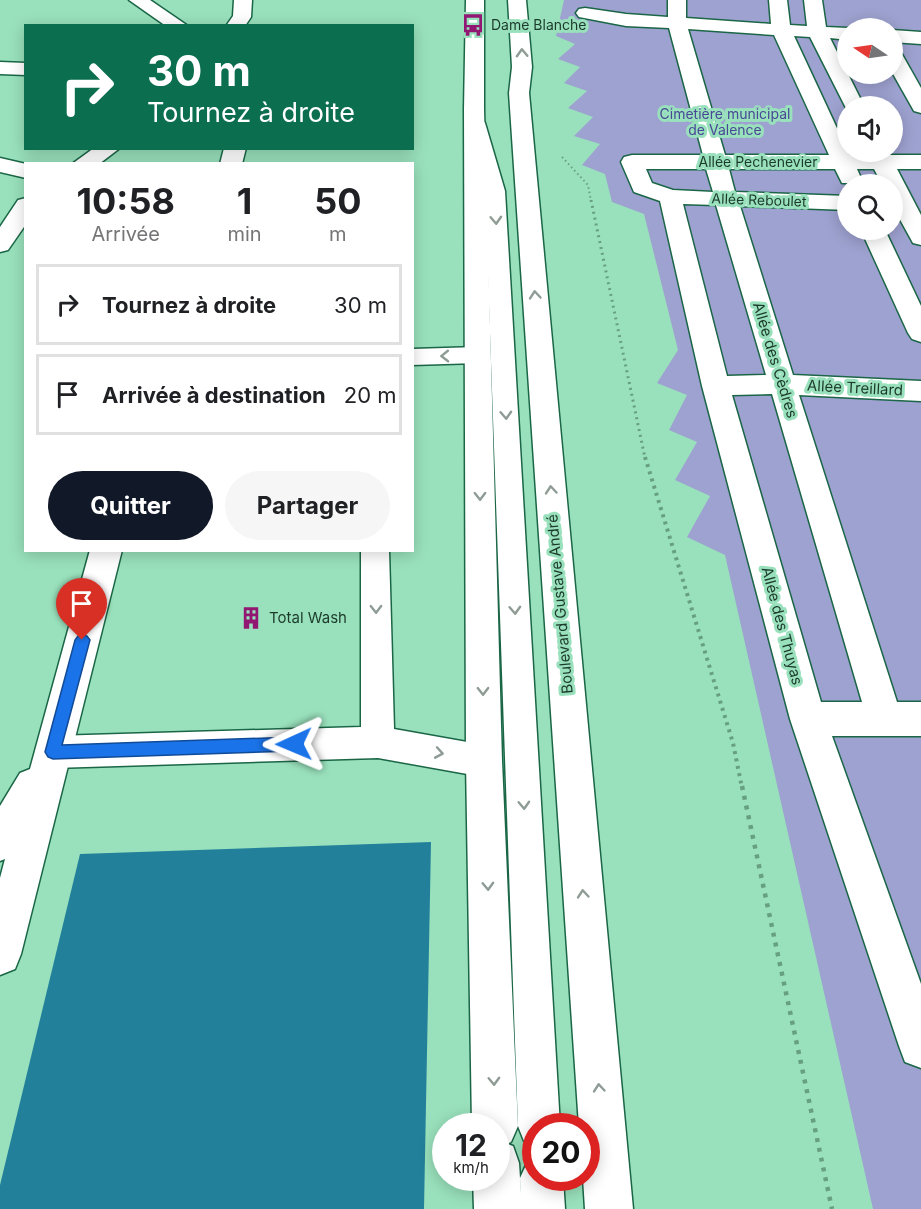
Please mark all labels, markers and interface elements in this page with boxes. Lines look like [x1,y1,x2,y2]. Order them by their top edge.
bus stop icon: Dame Blanche [460,12,486,38]
place label: Dame Blanche [491,16,586,33]
north arrow [837,18,903,84]
map controls [837,18,903,240]
text: 30 m [147,45,251,96]
icon: right [48,48,126,126]
one-way arrow [515,48,528,57]
text: Tournez à droite [147,96,355,129]
button: sound [837,96,903,162]
park label: Cimetière municipal de Valence [660,105,790,138]
street label: Allée Pechenevier [698,153,818,170]
button: search [837,174,903,240]
text: 10:58 [77,179,175,223]
text: 1 [237,179,252,223]
text: 50 [314,179,361,223]
street label: Allée Reboulet [711,189,807,210]
one-way arrow [490,216,503,225]
text: Arrivée [91,222,160,246]
text: min [227,222,262,246]
text: m [329,222,347,246]
icon: right [51,288,84,321]
one-way arrow [529,291,542,300]
text: Tournez à droite [102,292,276,318]
text: 30 m [334,292,387,318]
street label: Allée des Cèdres [749,300,802,420]
one-way arrow [441,350,450,362]
street label: Allée Treillard [806,375,904,400]
icon: arrive [51,378,84,411]
text: Arrivée à destination [102,382,326,408]
text: 20 m [344,382,397,408]
one-way arrow [499,411,512,420]
button: Quitter [48,471,213,540]
button: Partager [225,471,390,540]
one-way arrow [545,485,558,494]
one-way arrow [474,492,486,501]
street label: Boulevard Gustave André [542,513,577,695]
street label: Allée des Thuyas [758,565,807,687]
pin [56,578,107,640]
icon: arrive [65,587,98,620]
one-way arrow [370,604,382,613]
building icon: Total Wash [238,605,264,631]
one-way arrow [508,606,521,615]
place label: Total Wash [269,608,347,627]
one-way arrow [477,687,489,696]
position arrow [262,712,326,776]
one-way arrow [433,746,443,759]
one-way arrow [518,800,531,809]
one-way arrow [481,882,494,891]
one-way arrow [577,889,590,898]
one-way arrow [488,1077,500,1086]
one-way arrow [593,1083,606,1092]
speed limit sign: 20 [522,1113,600,1191]
text: 12 [455,1127,487,1163]
text: km/h [453,1158,489,1177]

